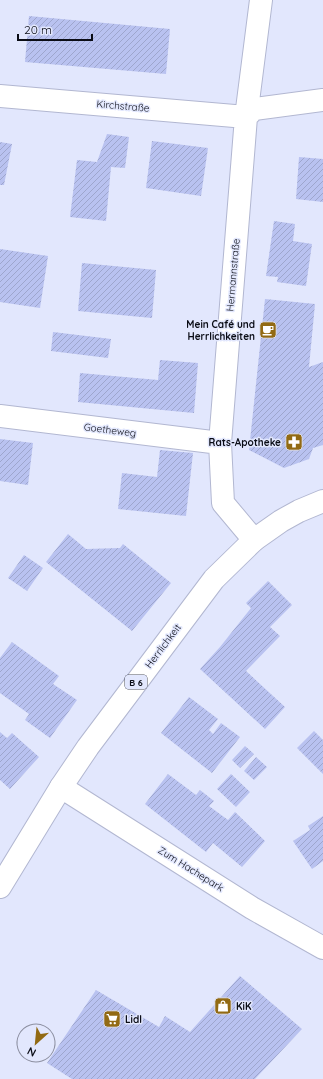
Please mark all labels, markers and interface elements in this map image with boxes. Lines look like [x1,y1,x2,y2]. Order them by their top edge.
scale bar [18,16,92,42]
text: 20 m [24,22,52,37]
street label: Kirchstraße [96,97,150,115]
street label: Hermannstraße [223,238,243,312]
place label: Mein Café und Herrlichkeiten [186,318,255,343]
cafe icon: Mein Café und Herrlichkeiten [258,320,278,340]
street label: Goetheweg [83,420,137,440]
pharmacy icon: Rats-Apotheke [284,432,304,452]
place label: Rats-Apotheke [209,436,281,449]
street label: Herrlichkeit [142,621,184,671]
road number: B 6 [125,675,147,689]
street label: Zum Hachepark [156,844,226,894]
shop icon: KiK [213,996,233,1016]
place label: KiK [236,1000,252,1013]
supermarket icon: Lidl [102,1009,122,1029]
place label: Lidl [125,1013,142,1026]
north arrow [16,1023,56,1063]
text: N [25,1044,38,1060]

